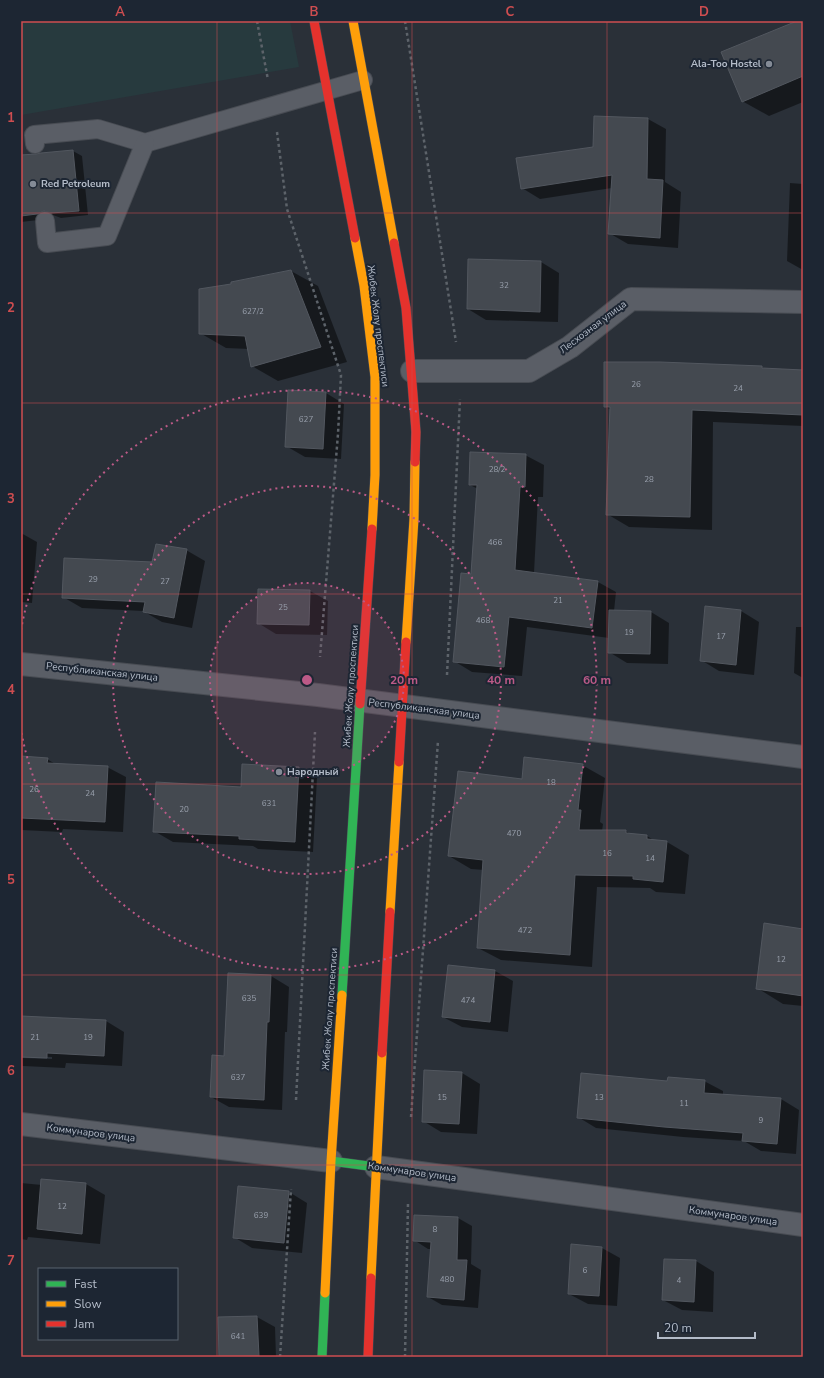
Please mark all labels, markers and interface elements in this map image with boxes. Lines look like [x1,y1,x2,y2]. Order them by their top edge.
text: A [115,3,125,21]
text: B [310,3,319,21]
text: C [506,3,515,21]
text: D [699,3,709,21]
place label: Ala-Too Hostel [691,57,762,71]
marker: Ala-Too Hostel [764,59,774,69]
text: 1 [7,109,15,127]
place label: Red Petroleum [41,177,110,191]
marker: Red Petroleum [28,179,38,189]
street label: Жибек Жолу проспектиси [364,264,392,388]
house number: 32 [499,280,509,291]
street label: Лесхозная улица [557,297,629,357]
text: 2 [7,299,15,317]
house number: 627/2 [242,306,264,317]
house number: 26 [631,379,641,390]
house number: 24 [733,383,743,394]
house number: 627 [299,414,313,425]
house number: 28/2 [489,464,506,475]
house number: 28 [644,474,654,485]
text: 3 [7,490,15,508]
house number: 466 [488,537,502,548]
house number: 29 [88,574,98,585]
house number: 27 [160,576,170,587]
house number: 21 [553,595,563,606]
house number: 25 [278,602,288,613]
house number: 468 [476,615,490,626]
street label: Жибек Жолу проспектиси [340,624,362,748]
house number: 19 [624,627,634,638]
house number: 17 [716,631,726,642]
street label: Республиканская улица [45,659,159,685]
text: 20 m [390,672,418,688]
text: 40 m [487,672,515,688]
text: 60 m [583,672,611,688]
centre of rings [300,673,314,687]
text: 4 [7,681,15,699]
street label: Республиканская улица [367,695,481,723]
place label: Народный [287,765,338,779]
marker: Народный [274,767,284,777]
house number: 18 [546,777,556,788]
house number: 26 [29,784,39,795]
house number: 24 [85,788,95,799]
house number: 631 [262,798,276,809]
house number: 20 [179,804,189,815]
house number: 470 [507,828,521,839]
house number: 16 [602,848,612,859]
house number: 14 [645,853,655,864]
text: 5 [7,871,15,889]
house number: 472 [518,925,532,936]
street label: Жибек Жолу проспектиси [319,947,341,1071]
house number: 12 [776,954,786,965]
house number: 635 [242,993,256,1004]
house number: 474 [461,995,475,1006]
house number: 21 [30,1032,40,1043]
house number: 19 [83,1032,93,1043]
text: 6 [7,1062,15,1080]
house number: 637 [231,1072,245,1083]
house number: 15 [437,1092,447,1103]
house number: 13 [594,1092,604,1103]
house number: 11 [679,1098,689,1109]
house number: 9 [759,1115,764,1126]
street label: Коммунаров улица [46,1121,136,1145]
street label: Коммунаров улица [367,1159,457,1185]
house number: 12 [57,1201,67,1212]
street label: Коммунаров улица [688,1203,778,1229]
house number: 639 [254,1210,268,1221]
house number: 8 [433,1224,438,1235]
text: 7 [7,1252,15,1270]
house number: 6 [583,1265,588,1276]
legend [38,1268,178,1340]
house number: 480 [440,1274,454,1285]
house number: 4 [677,1275,682,1286]
text: Fast [74,1276,97,1292]
text: Slow [74,1296,102,1312]
scale bar [658,1314,755,1340]
text: Jam [73,1316,95,1332]
text: 20 m [664,1320,692,1336]
house number: 641 [231,1331,245,1342]

